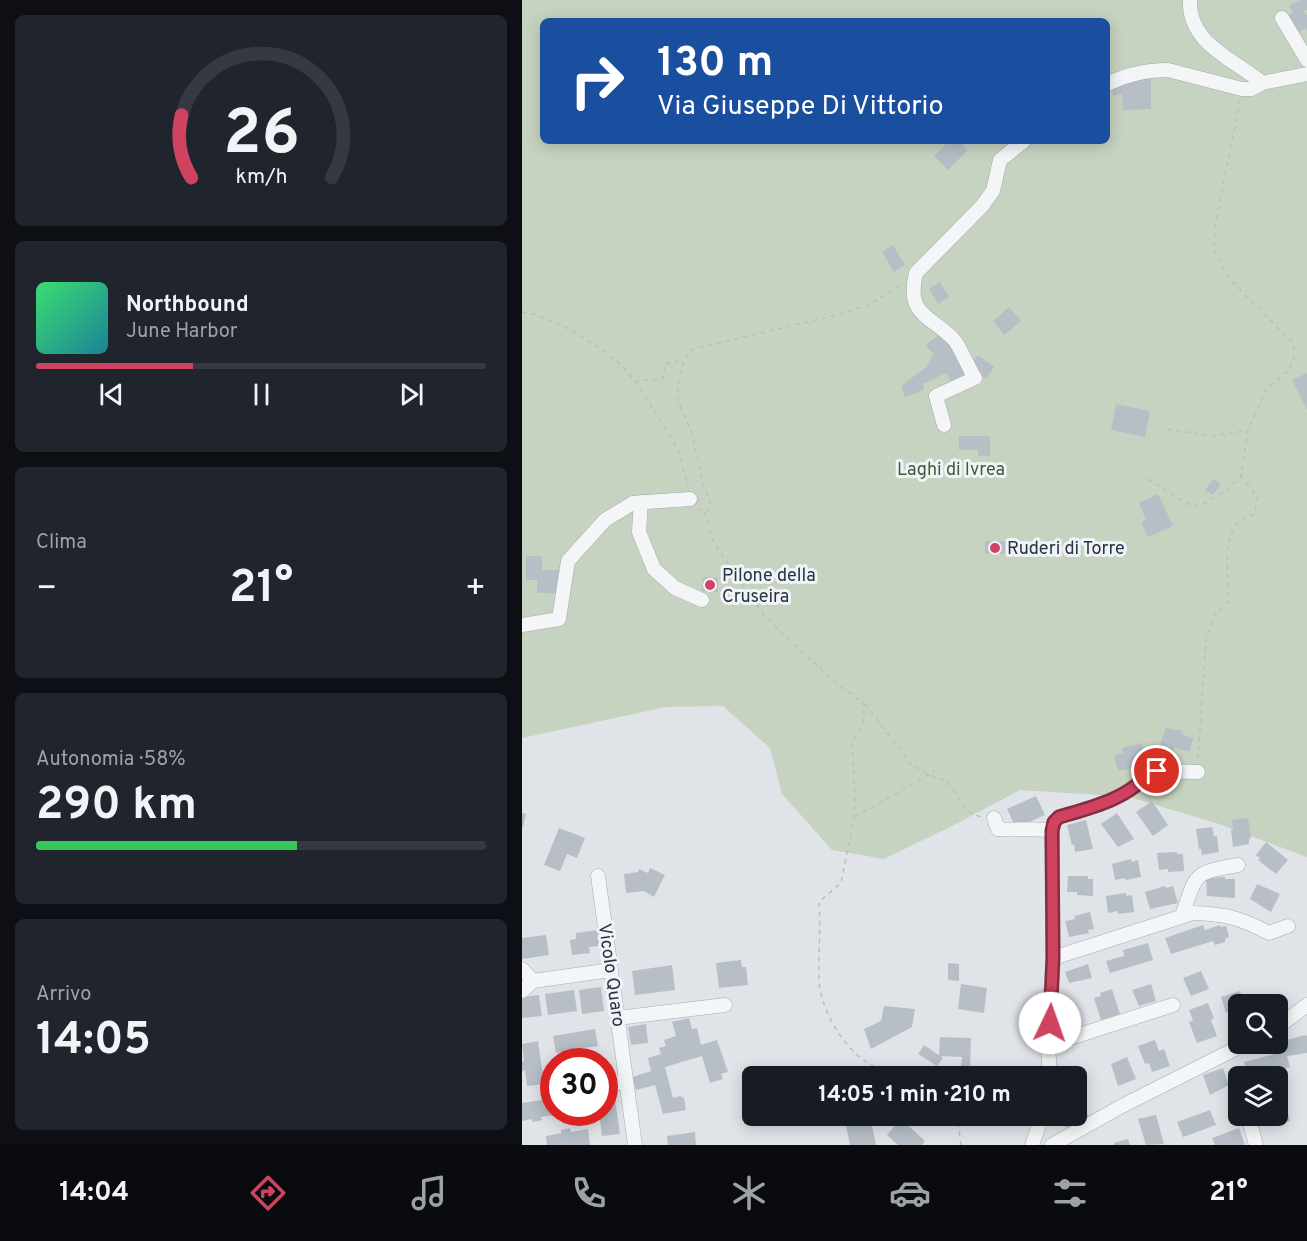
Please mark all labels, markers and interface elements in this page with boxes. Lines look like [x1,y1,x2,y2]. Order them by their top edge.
text: 130 m [657,38,773,91]
icon: right [558,42,636,120]
text: Via Giuseppe Di Vittorio [657,90,943,124]
text: 26 [223,97,299,176]
text: km/h [235,164,287,191]
text: Northbound [126,292,249,319]
text: June Harbor [126,319,238,345]
icon: previous [95,378,128,411]
icon: pause [245,378,278,411]
icon: next [395,378,428,411]
park label: Laghi di Ivrea [897,459,1005,482]
text: Clima [36,530,87,556]
place label: Ruderi di Torre [1007,538,1125,561]
marker: Ruderi di Torre [988,541,1002,555]
text: 21° [229,561,293,618]
place label: Pilone della Cruseira [722,565,816,609]
text: − [36,569,57,611]
text: + [465,569,486,611]
marker: Pilone della Cruseira [703,578,717,592]
pin [1131,745,1182,796]
text: Autonomia · 58% [36,747,186,773]
icon: arrive [1140,754,1173,787]
text: 290 km [36,778,197,835]
street label: Vicolo Quaro [592,922,629,1028]
text: Arrivo [36,982,91,1008]
position arrow [1018,991,1082,1055]
map controls [1228,994,1288,1126]
button: search [1228,994,1288,1054]
text: 14:05 [36,1013,151,1070]
speed limit sign: 30 [540,1048,618,1126]
button: layers [1228,1066,1288,1126]
text: 14:05 · 1 min · 210 m [818,1082,1011,1109]
icon: directions [247,1172,289,1214]
icon: music [408,1172,450,1214]
icon: phone [568,1172,610,1214]
icon: climate [728,1172,770,1214]
icon: car [889,1172,931,1214]
icon: filters [1049,1172,1091,1214]
text: 14:04 [59,1176,129,1210]
text: 21° [1209,1176,1248,1210]

